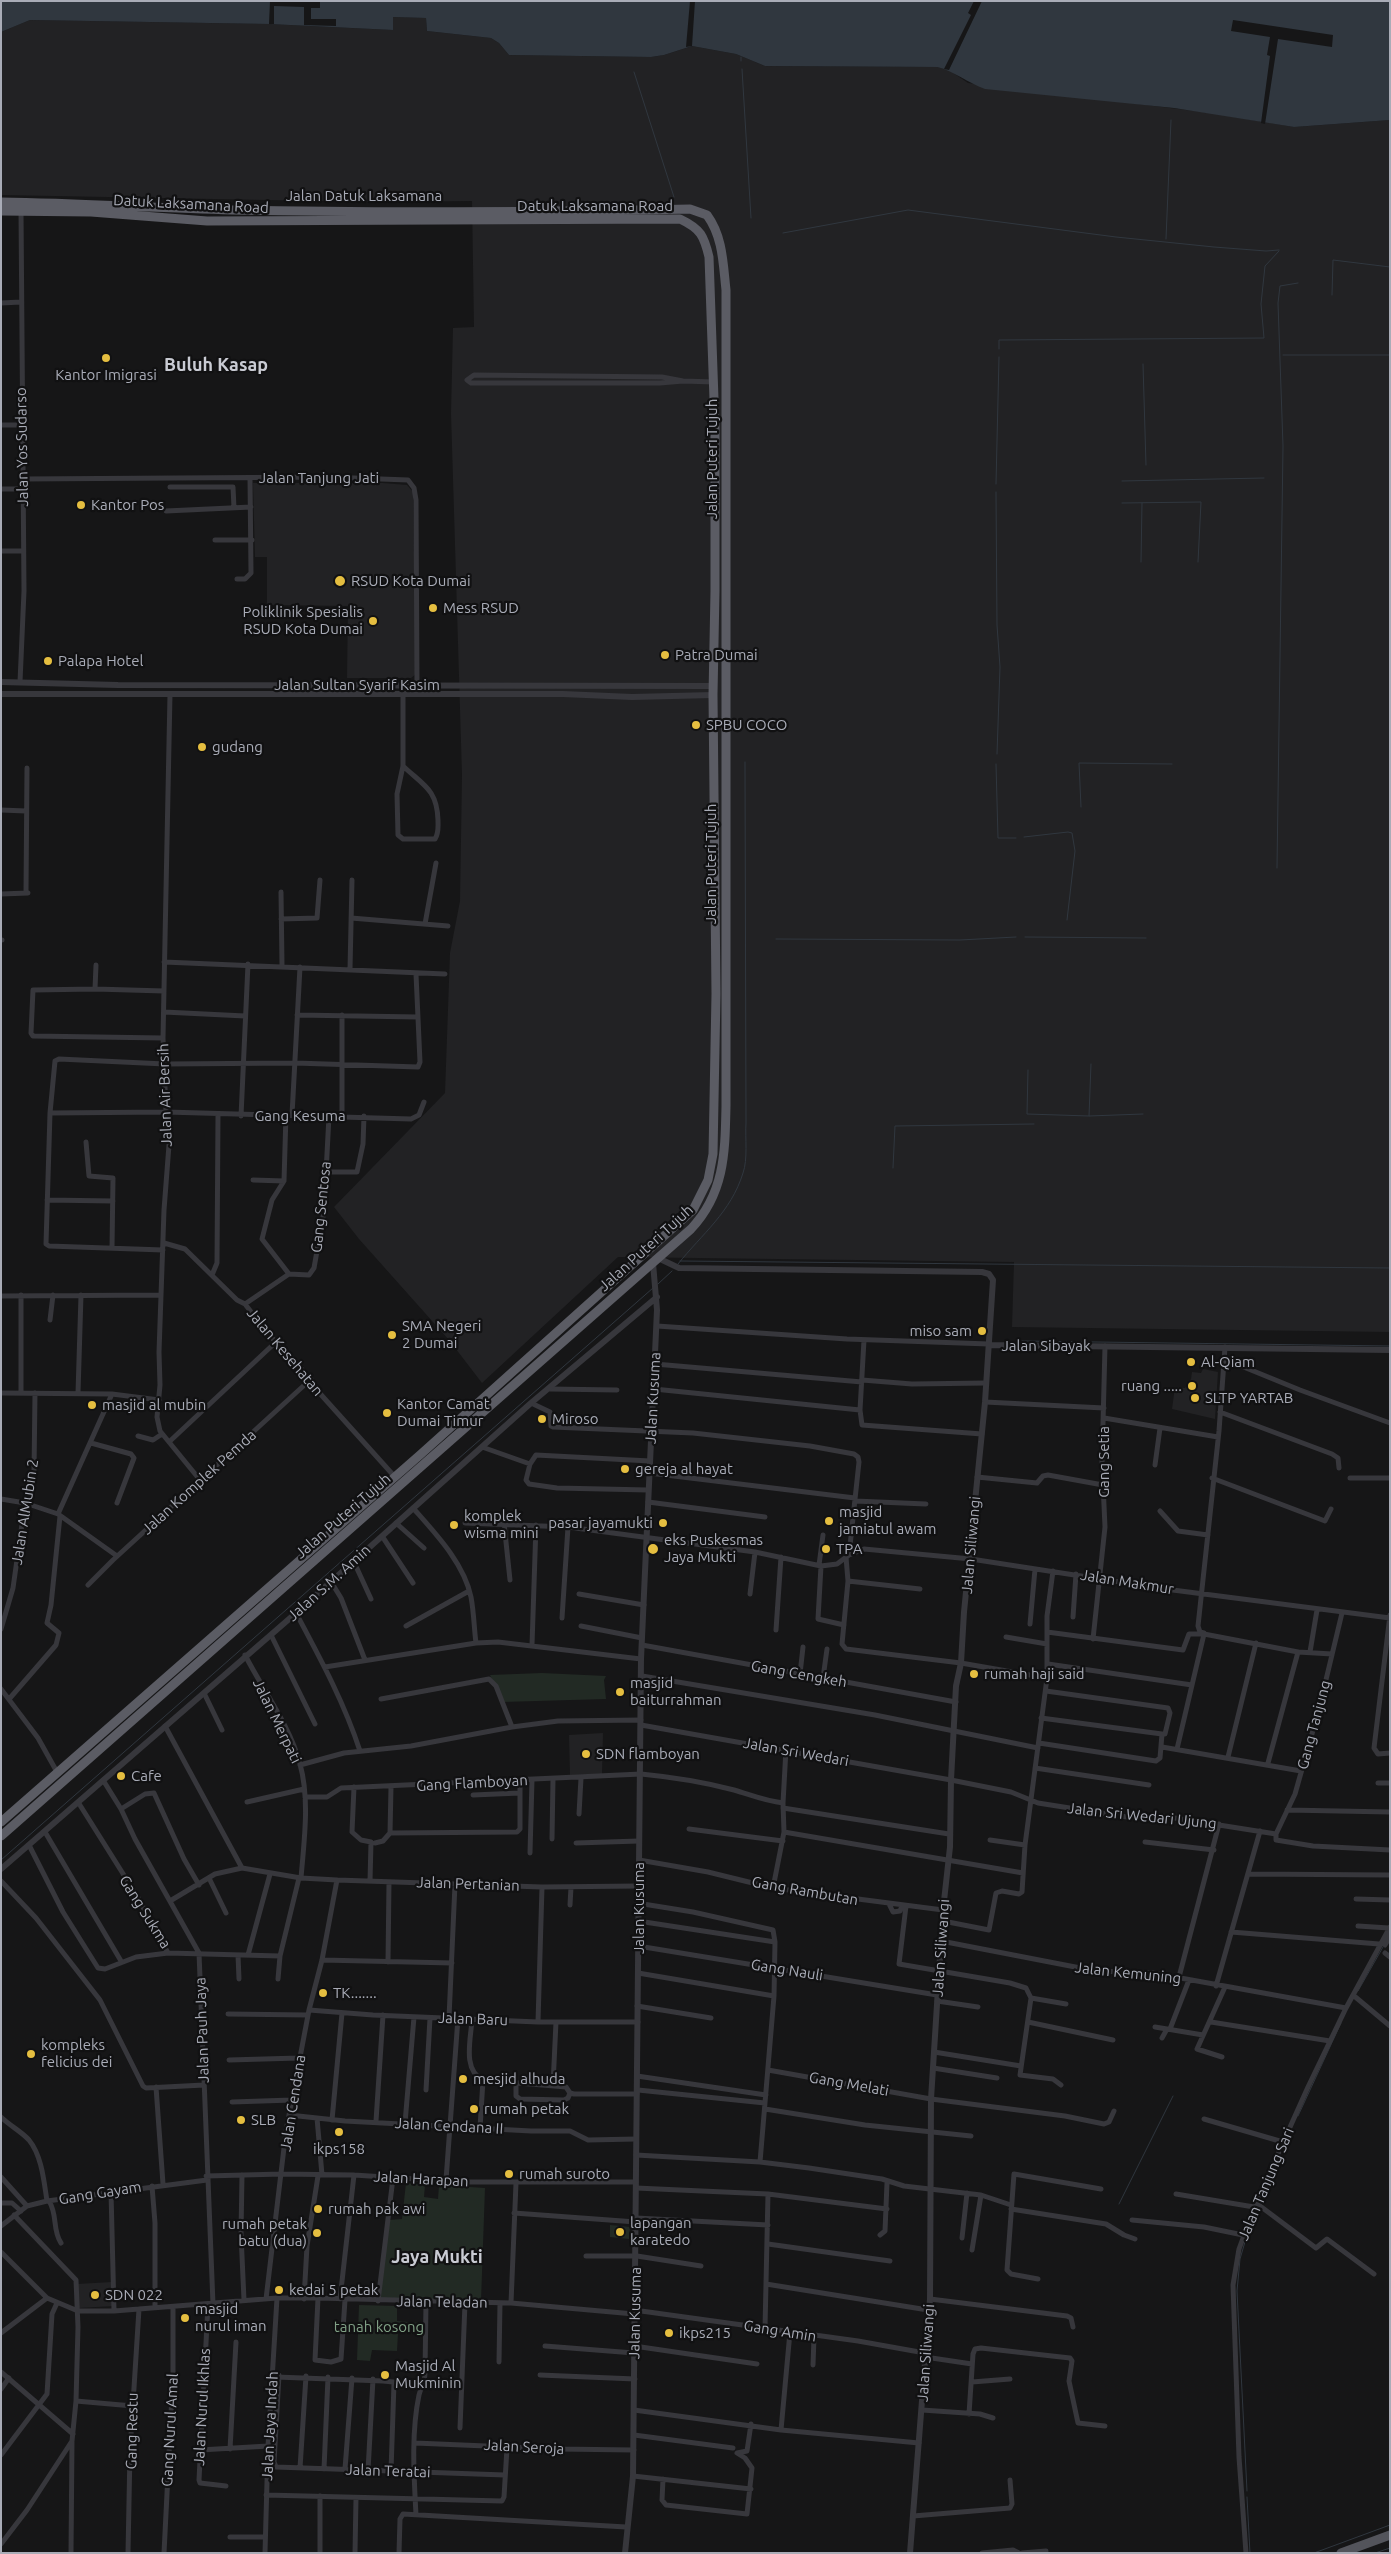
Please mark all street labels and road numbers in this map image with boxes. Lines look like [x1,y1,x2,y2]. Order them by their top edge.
street label: Jalan Datuk Laksamana [286,187,442,205]
street label: Datuk Laksamana Road [113,191,269,217]
street label: Datuk Laksamana Road [517,197,673,215]
street label: Jalan Yos Sudarso [12,387,32,507]
street label: Jalan Puteri Tujuh [703,399,721,519]
street label: Jalan Tanjung Jati [259,469,379,487]
street label: Jalan Sultan Syarif Kasim [274,676,440,694]
street label: Jalan Puteri Tujuh [702,804,720,924]
street label: Jalan Air Bersih [154,1043,176,1147]
street label: Gang Kesuma [254,1107,346,1125]
street label: Gang Sentosa [307,1160,335,1254]
street label: Jalan Puteri Tujuh [595,1201,697,1295]
street label: Jalan Kesehatan [243,1304,327,1400]
street label: Jalan Sibayak [1001,1337,1091,1355]
street label: Jalan Kusuma [642,1352,664,1444]
street label: Jalan Komplek Pemda [138,1426,260,1538]
street label: Gang Setia [1095,1426,1113,1498]
street label: Jalan AlMubin 2 [8,1458,42,1566]
street label: Jalan Puteri Tujuh [292,1470,394,1562]
street label: Jalan Siliwangi [958,1495,984,1595]
street label: Jalan S.M. Amin [284,1541,374,1625]
street label: Jalan Makmur [1079,1566,1175,1598]
street label: Gang Cengkeh [750,1657,848,1691]
street label: Jalan Merpati [249,1676,305,1766]
street label: Gang Tanjung [1293,1678,1335,1772]
street label: Jalan Sri Wedari [742,1734,850,1770]
street label: Gang Flamboyan [416,1771,528,1795]
street label: Jalan Sri Wedari Ujung [1066,1799,1218,1833]
street label: Jalan Kusuma [630,1862,648,1954]
street label: Gang Sukma [115,1872,175,1952]
street label: Jalan Pertanian [416,1873,520,1895]
street label: Gang Rambutan [750,1873,860,1909]
street label: Jalan Siliwangi [929,1898,953,1998]
street label: Gang Nauli [750,1955,824,1985]
street label: Jalan Kemuning [1074,1958,1182,1988]
street label: Jalan Pauh Jaya [191,1977,213,2083]
street label: Jalan Baru [438,2009,508,2029]
street label: Jalan Cendana [276,2053,310,2153]
street label: Gang Melati [808,2068,890,2100]
street label: Jalan Cendana II [394,2114,504,2138]
street label: Jalan Tanjung Sari [1234,2125,1298,2243]
street label: Jalan Harapan [373,2168,469,2190]
street label: Gang Gayam [57,2178,143,2208]
street label: Jalan Kusuma [625,2267,645,2359]
street label: Jalan Teladan [396,2292,488,2312]
street label: Jalan Siliwangi [914,2303,938,2403]
street label: Gang Amin [742,2316,818,2346]
street label: Jalan Nurul Ikhlas [190,2348,214,2466]
street label: Jalan Jaya Indah [258,2371,282,2481]
street label: Gang Nurul Amal [158,2373,182,2487]
street label: Gang Restu [122,2392,142,2470]
street label: Jalan Seroja [483,2436,565,2458]
street label: Jalan Teratai [345,2461,431,2481]

